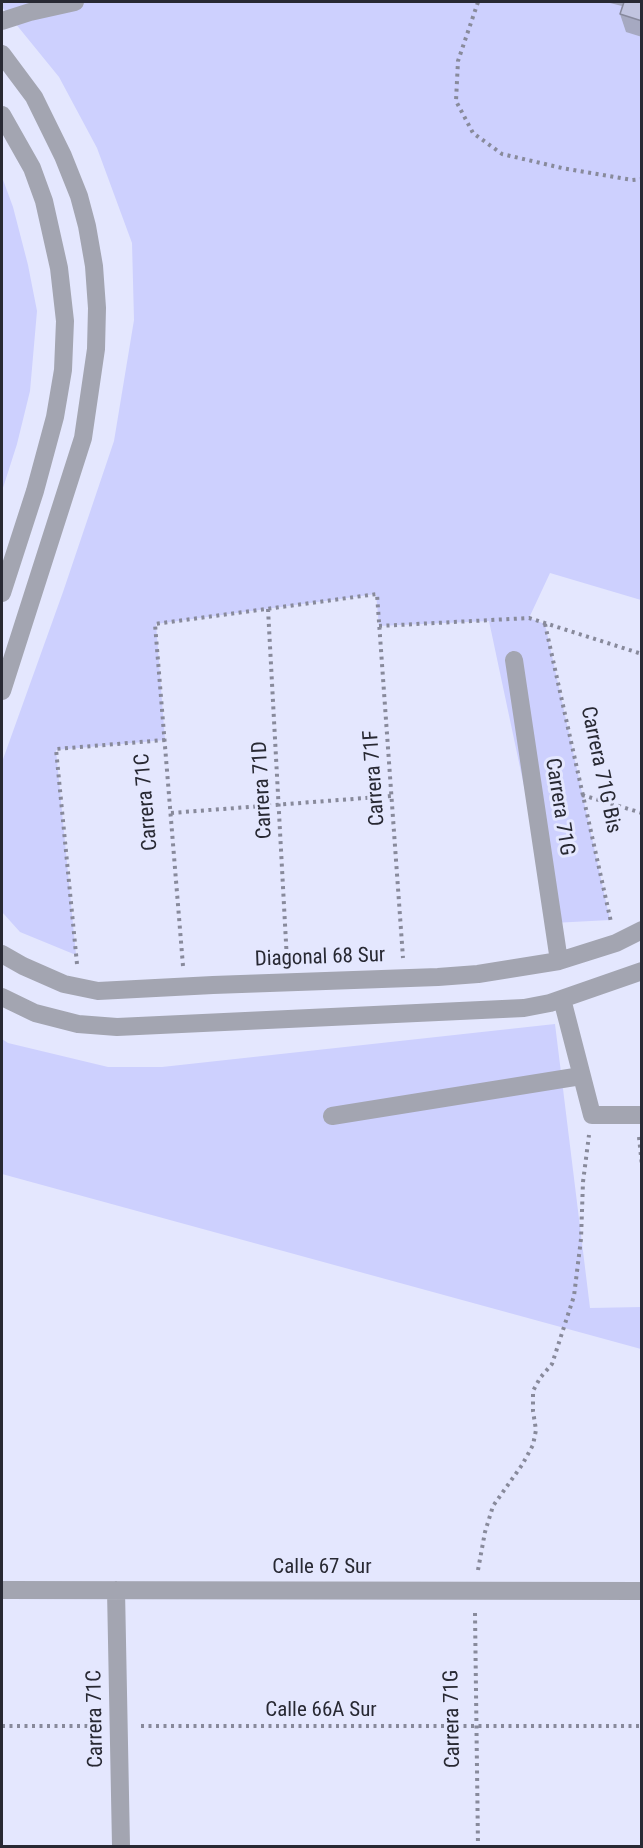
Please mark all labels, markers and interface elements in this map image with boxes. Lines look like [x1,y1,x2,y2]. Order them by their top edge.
street label: Carrera 71G Bis [574,704,626,836]
street label: Carrera 71F [359,729,391,827]
street label: Carrera 71D [248,740,278,840]
street label: Carrera 71C [130,752,164,852]
street label: Carrera 71G [539,756,579,858]
street label: Diagonal 68 Sur [254,943,386,973]
street label: Calle 67 Sur [272,1555,372,1581]
street label: Carrera 71C [83,1670,109,1768]
street label: Carrera 71G [440,1670,466,1768]
street label: Calle 66A Sur [265,1698,377,1724]

